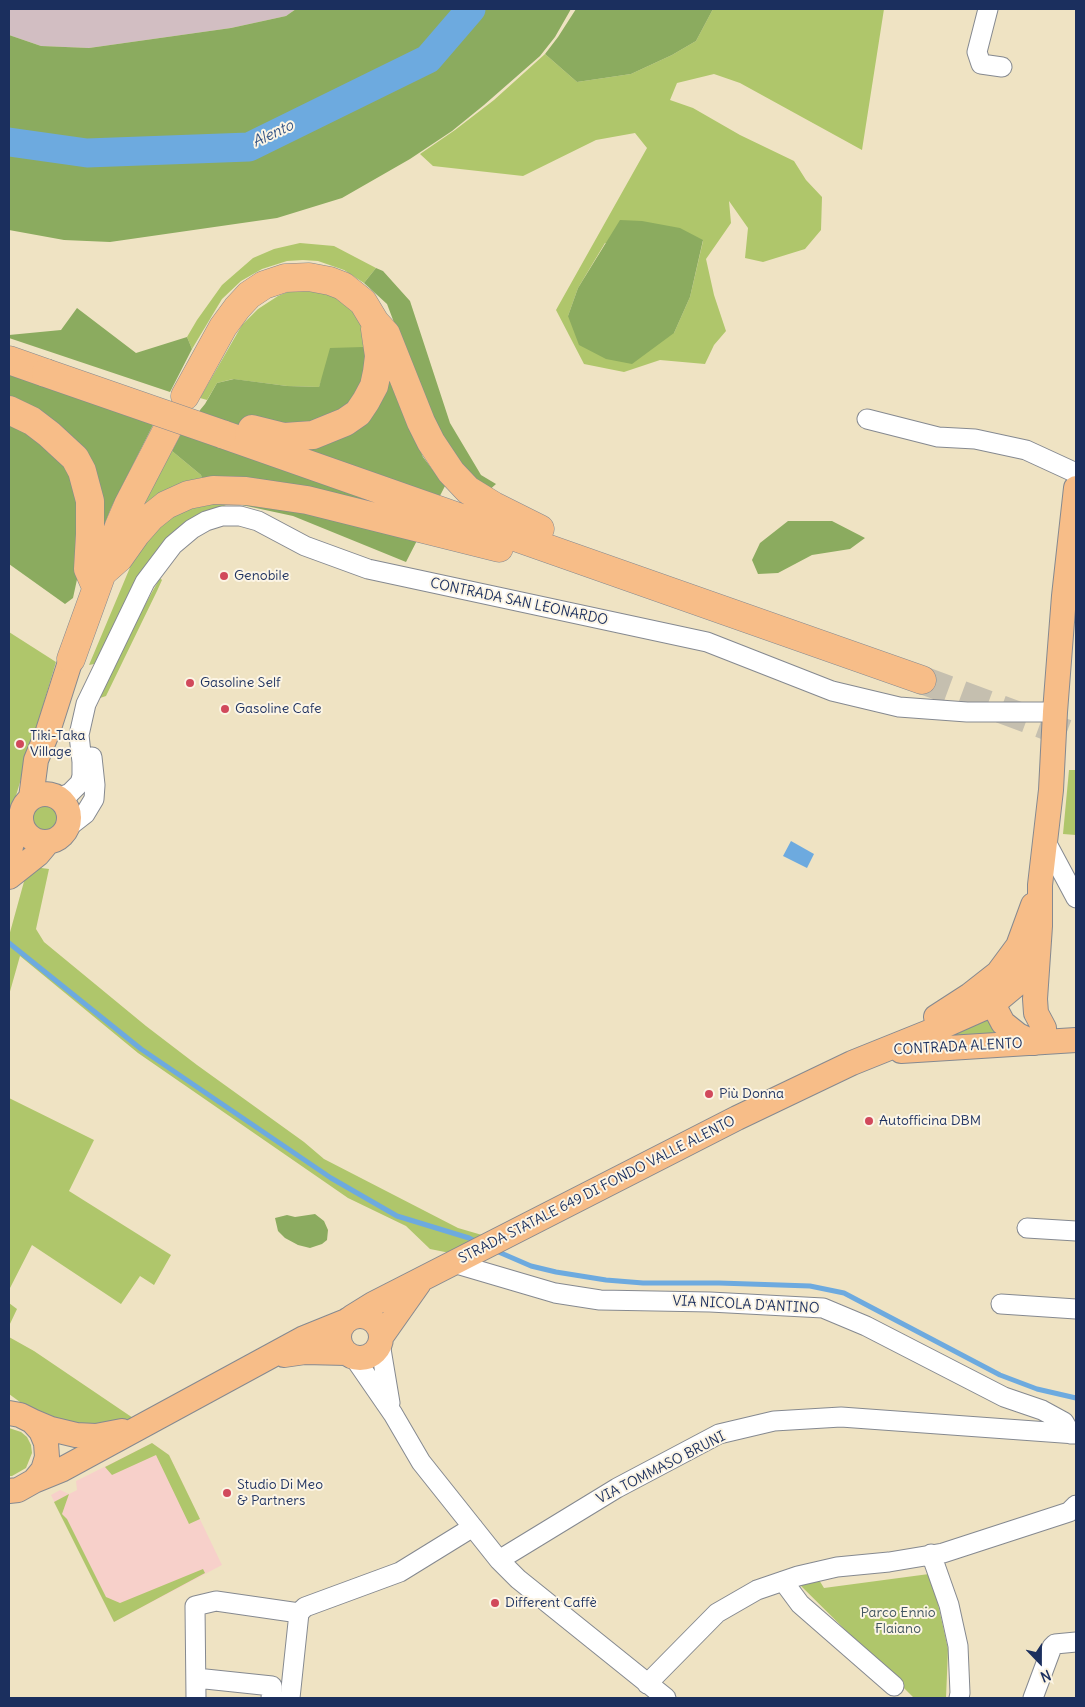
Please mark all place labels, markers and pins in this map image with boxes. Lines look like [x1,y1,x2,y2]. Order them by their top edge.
place label: Genobile [234,568,289,584]
marker: Genobile [218,570,230,582]
place label: Gasoline Self [200,675,281,691]
marker: Gasoline Self [184,677,196,689]
place label: Gasoline Cafe [235,701,321,717]
marker: Gasoline Cafe [219,703,231,715]
place label: Tiki-Taka Village [30,728,85,760]
marker: Tiki-Taka Village [14,738,26,750]
place label: Più Donna [719,1086,784,1102]
marker: Più Donna [703,1088,715,1100]
place label: Autofficina DBM [879,1113,981,1129]
marker: Autofficina DBM [863,1115,875,1127]
place label: Studio Di Meo & Partners [237,1477,323,1510]
marker: Studio Di Meo & Partners [221,1487,233,1499]
place label: Different Caffè [505,1595,597,1611]
marker: Different Caffè [489,1597,501,1609]

